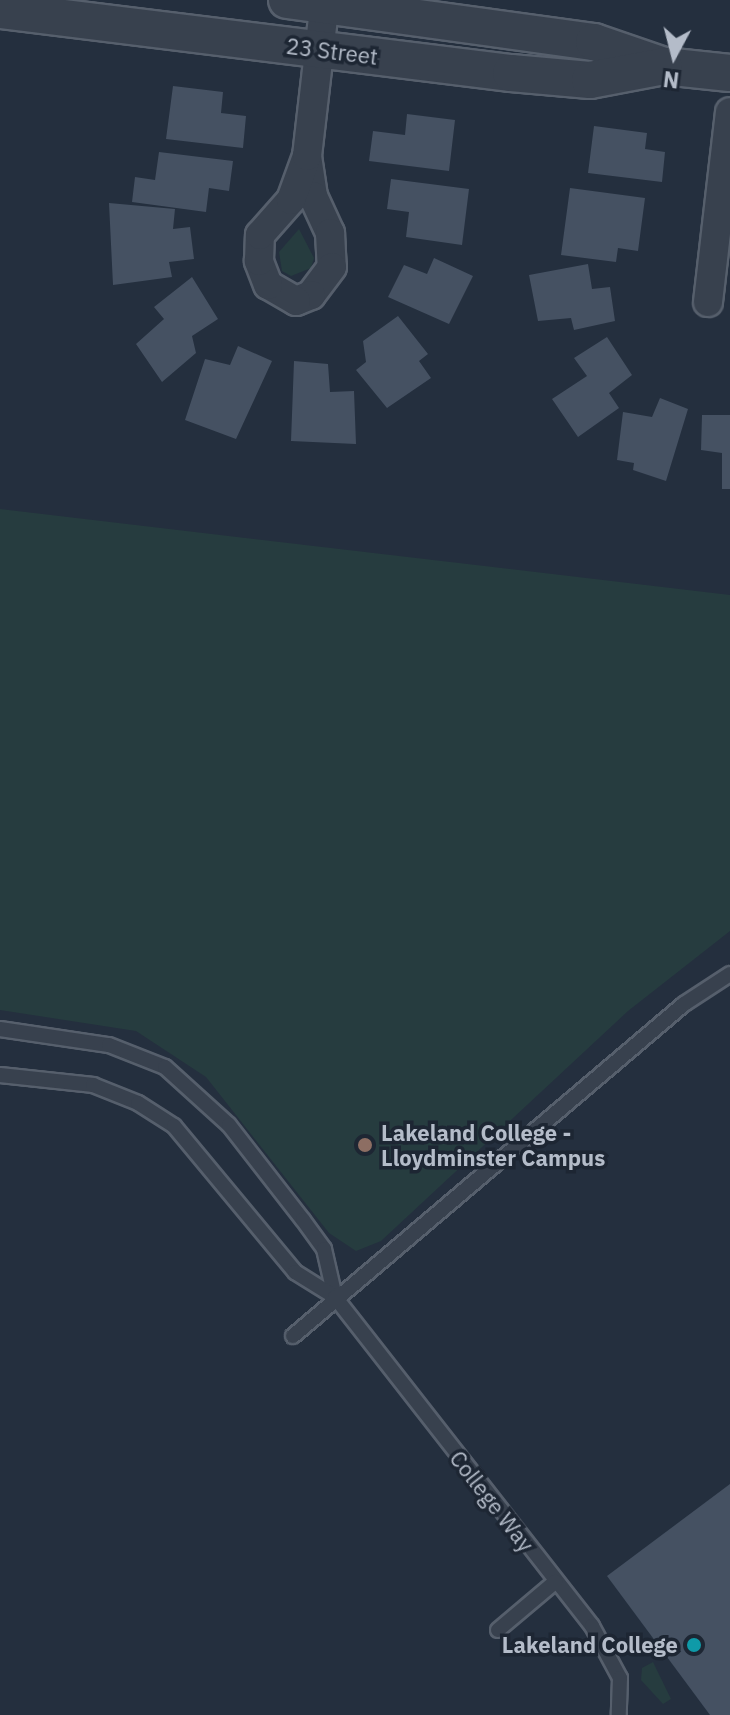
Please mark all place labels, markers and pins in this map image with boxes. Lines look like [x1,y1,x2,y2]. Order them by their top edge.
place label: Lakeland College - Lloydminster Campus [381,1119,605,1170]
marker: Lakeland College - Lloydminster Campus [356,1136,374,1154]
place label: Lakeland College [502,1632,678,1658]
marker: Lakeland College [685,1636,703,1654]

